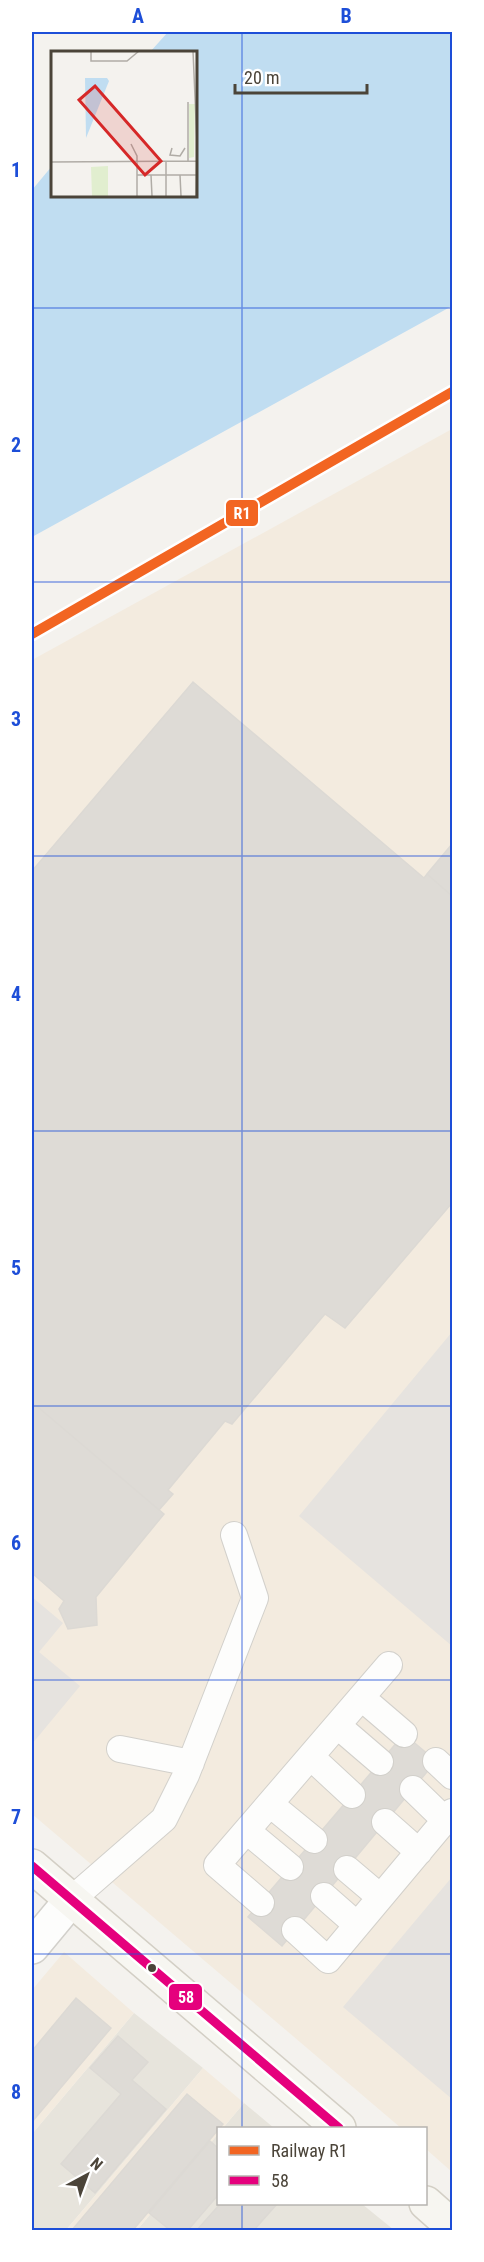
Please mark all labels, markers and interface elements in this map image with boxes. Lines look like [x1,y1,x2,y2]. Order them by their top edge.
text: A [132,4,144,28]
text: B [340,4,352,28]
inset map [51,51,196,196]
scale bar [235,57,367,95]
text: 20 m [244,67,279,88]
text: 1 [11,158,21,182]
text: 2 [11,433,21,457]
line badge: R1 [225,499,259,527]
text: R1 [234,504,250,523]
text: 3 [11,707,21,731]
text: 4 [11,982,21,1006]
text: 5 [11,1256,21,1280]
text: 6 [11,1531,21,1555]
text: 7 [11,1805,21,1829]
unlabelled marker [146,1962,158,1974]
line badge: 58 [168,1983,203,2011]
text: 58 [178,1988,194,2007]
text: 8 [11,2080,21,2104]
legend [217,2127,427,2205]
text: Railway R1 [271,2140,348,2161]
north arrow [57,2145,117,2205]
text: N [87,2154,106,2174]
text: 58 [271,2170,289,2191]

